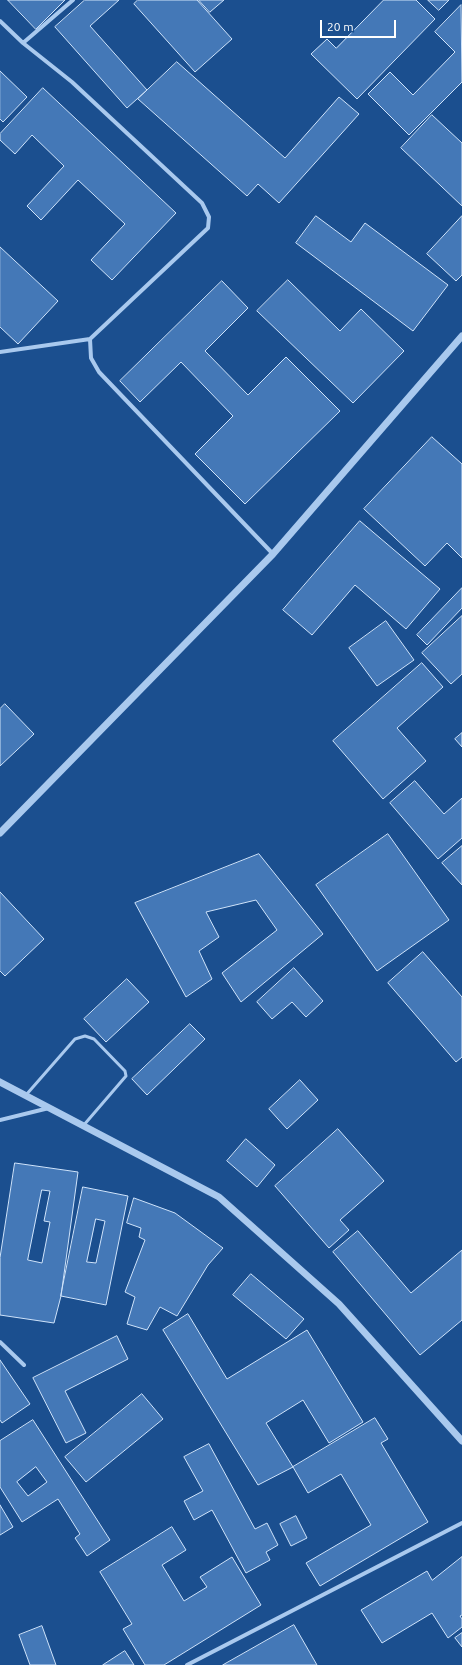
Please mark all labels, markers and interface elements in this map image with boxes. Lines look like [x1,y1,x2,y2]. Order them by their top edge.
scale bar [322,12,398,38]
text: 20 m [327,20,354,33]

